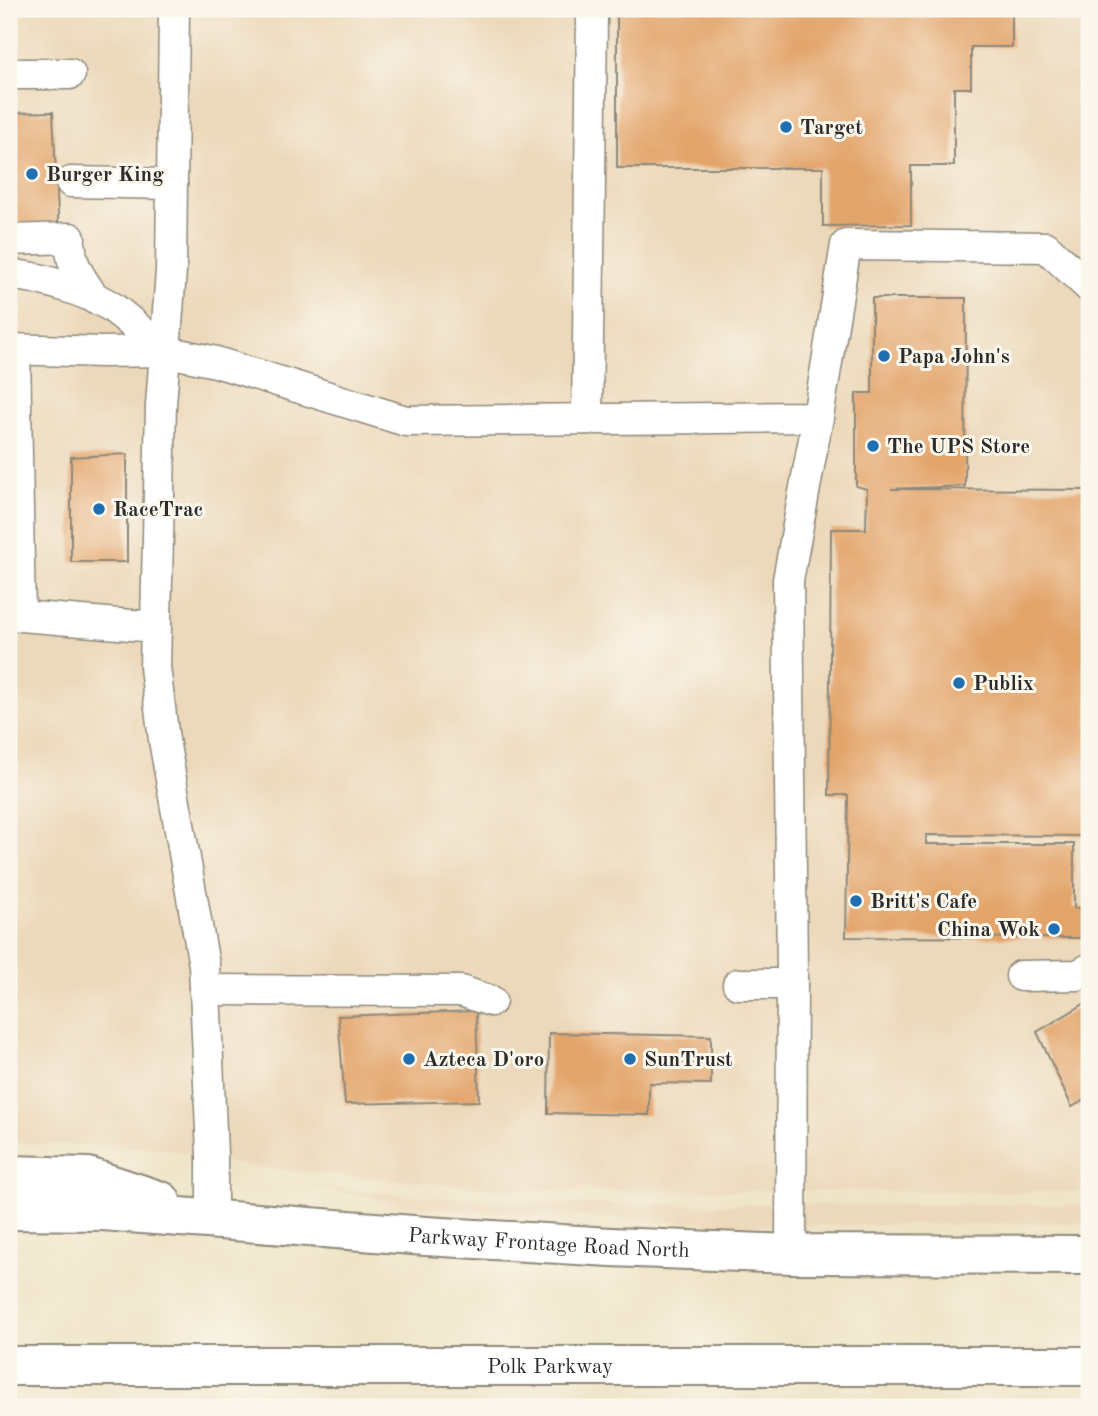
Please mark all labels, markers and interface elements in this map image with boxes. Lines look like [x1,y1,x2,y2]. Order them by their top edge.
place label: Target [800,118,863,139]
marker: Target [778,119,794,135]
place label: Burger King [46,165,164,186]
marker: Burger King [24,166,40,182]
place label: Papa John's [898,347,1010,368]
marker: Papa John's [876,348,892,364]
place label: The UPS Store [887,437,1030,458]
marker: The UPS Store [865,438,881,454]
place label: RaceTrac [113,500,203,521]
marker: RaceTrac [91,501,107,517]
place label: Publix [973,674,1034,695]
marker: Publix [951,675,967,691]
place label: Britt's Cafe [870,892,977,913]
marker: Britt's Cafe [848,893,864,909]
place label: China Wok [937,920,1040,941]
marker: China Wok [1046,921,1062,937]
place label: Azteca D'oro [423,1050,544,1071]
place label: SunTrust [644,1050,733,1071]
marker: Azteca D'oro [401,1051,417,1067]
marker: SunTrust [622,1051,638,1067]
street label: Parkway Frontage Road North [407,1226,690,1262]
street label: Polk Parkway [487,1357,613,1378]

